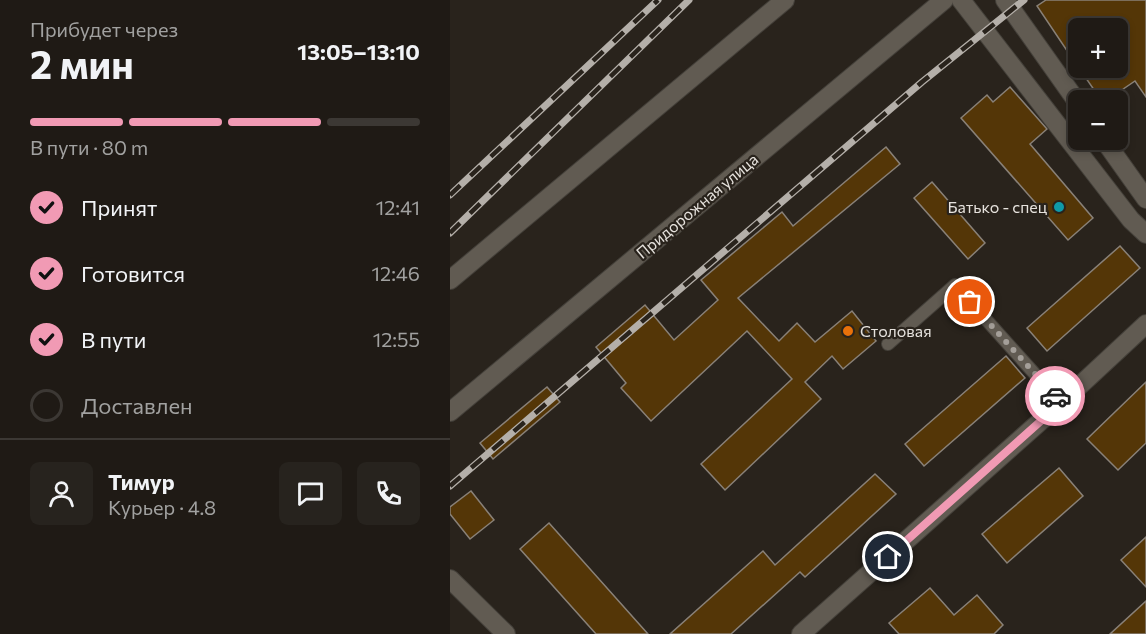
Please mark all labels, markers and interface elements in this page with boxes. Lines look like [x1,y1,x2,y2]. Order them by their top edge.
text: Прибудет через [30,17,178,41]
map controls [1068,18,1128,150]
button: + [1068,18,1128,78]
text: 13:05–13:10 [297,38,420,65]
text: 2 мин [30,39,134,87]
button: − [1068,90,1128,150]
text: В пути · 80 m [30,135,148,159]
street label: Придорожная улица [632,149,761,262]
icon: check [30,191,63,224]
text: Принят [81,194,157,221]
text: 12:41 [376,195,420,219]
place label: Батько - спец [948,197,1048,216]
marker: Батько - спец [1052,200,1066,214]
icon: check [30,257,63,290]
text: Готовится [81,260,185,287]
text: 12:46 [372,261,420,285]
pin [944,276,995,327]
icon: bag [953,285,986,318]
place label: Столовая [860,321,932,340]
icon: check [30,323,63,356]
marker: Столовая [841,324,855,338]
text: В пути [81,326,146,353]
text: 12:55 [373,327,420,351]
courier [1025,366,1085,426]
icon: car [1039,380,1072,413]
text: Доставлен [81,392,193,419]
button: person [30,462,93,525]
button: chat [279,462,342,525]
button: phone [357,462,420,525]
text: Тимур [108,468,175,495]
text: Курьер · 4.8 [108,495,216,519]
pin [862,531,913,582]
icon: home [871,540,904,573]

